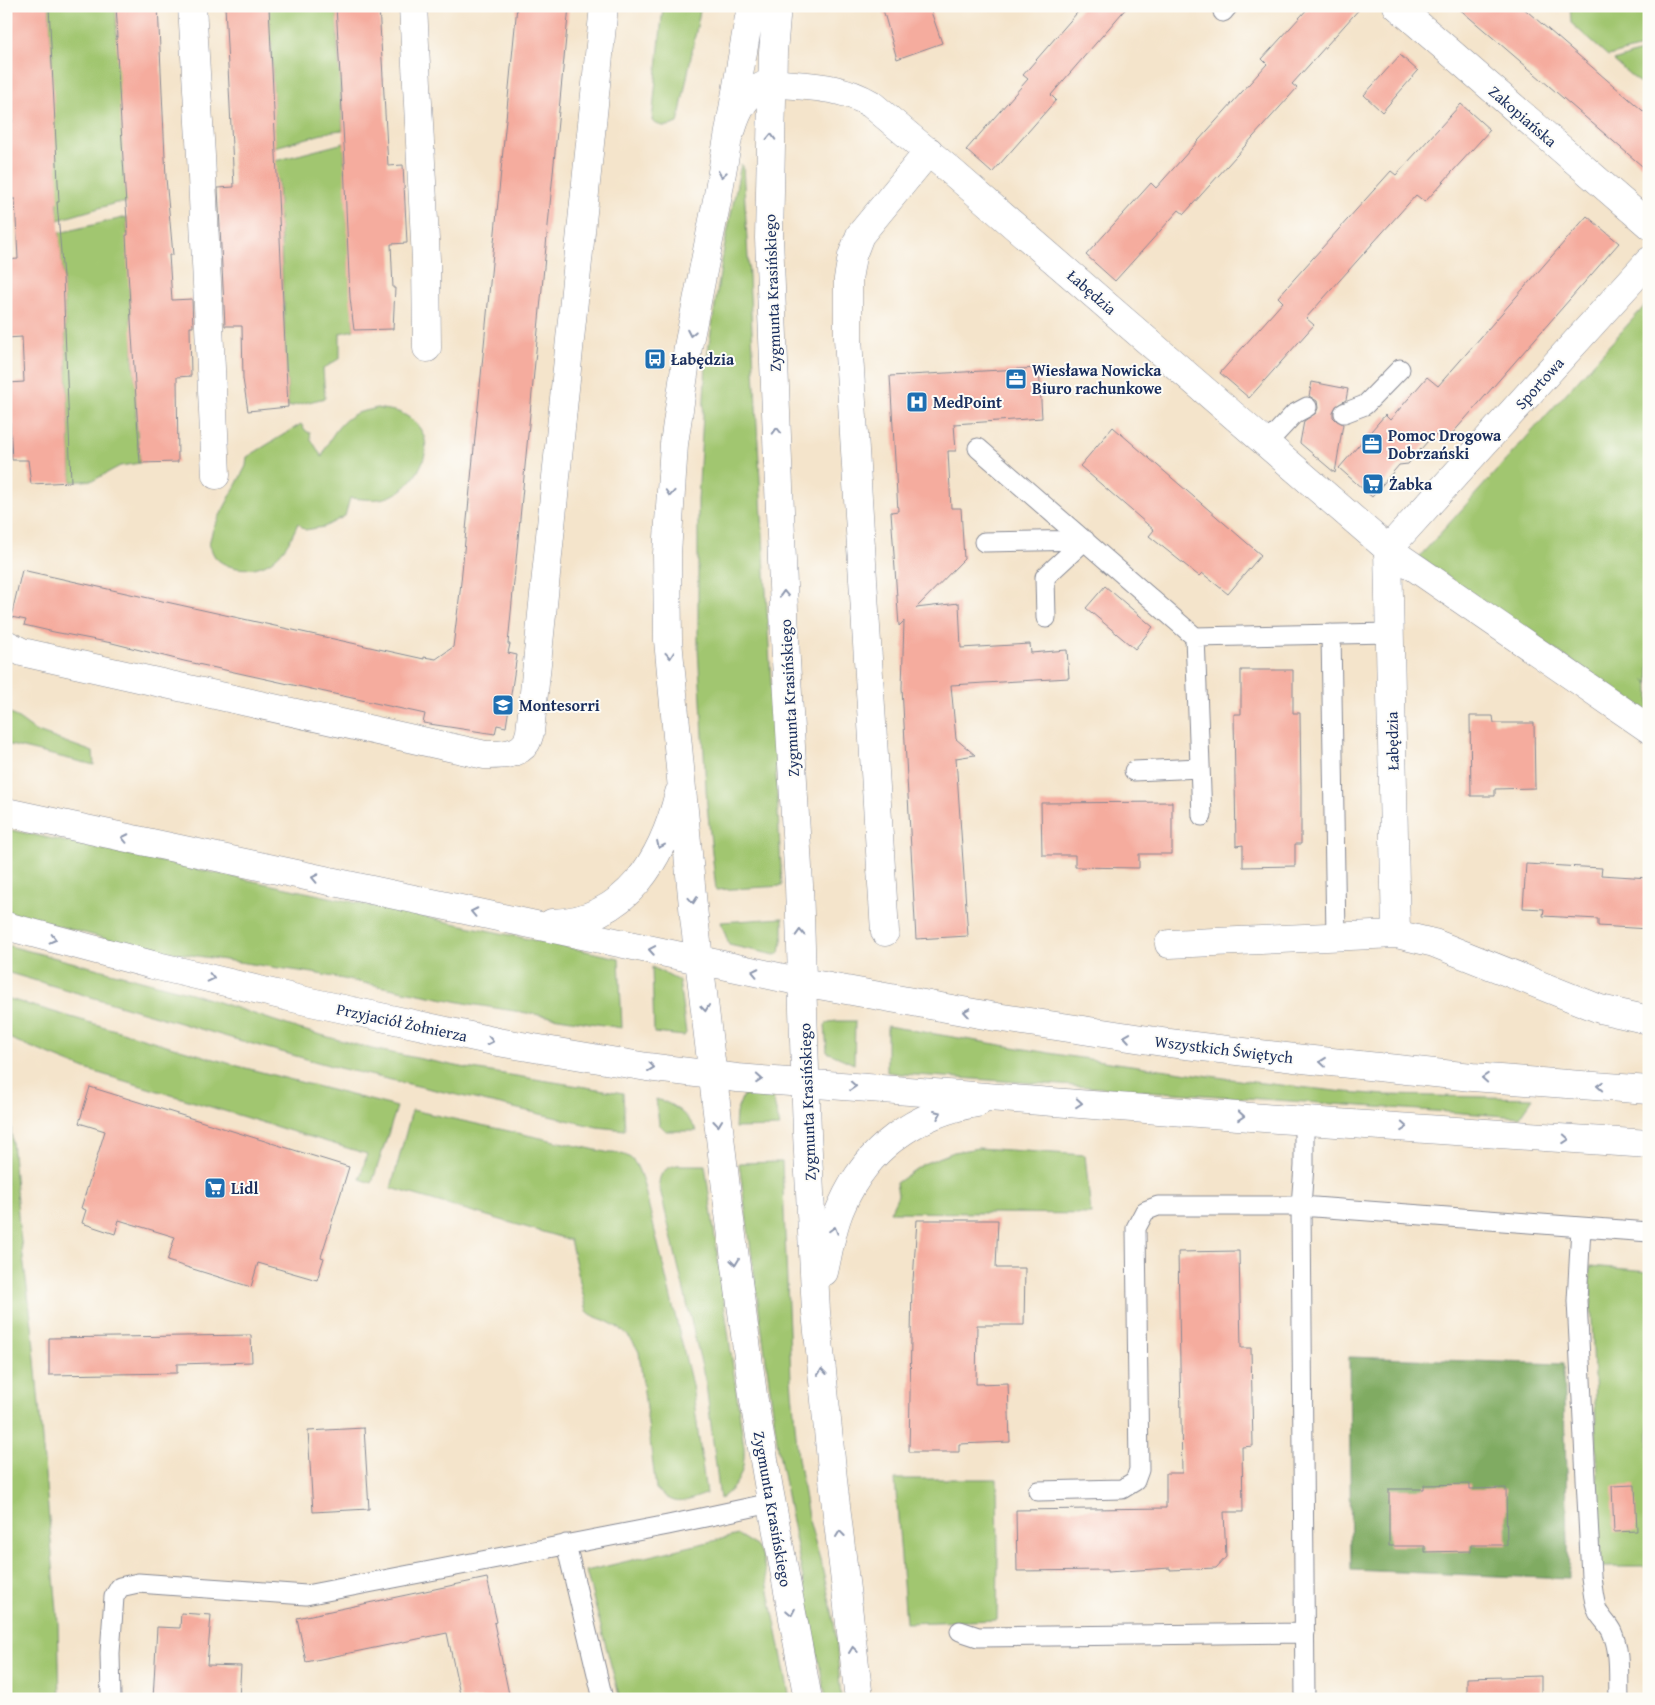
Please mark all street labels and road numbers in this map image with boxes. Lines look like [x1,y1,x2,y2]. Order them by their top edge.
street label: Zakopiańska [1484,79,1563,153]
street label: Zygmunta Krasińskiego [757,214,787,372]
street label: Łabędzia [1062,264,1122,321]
street label: Sportowa [1509,351,1569,415]
street label: Zygmunta Krasińskiego [773,619,805,777]
street label: Łabędzia [1379,711,1405,771]
street label: Przyjaciół Żołnierza [334,996,470,1048]
street label: Zygmunta Krasińskiego [792,1023,822,1181]
street label: Wszystkich Świętych [1153,1029,1295,1069]
street label: Zygmunta Krasińskiego [747,1429,799,1589]

